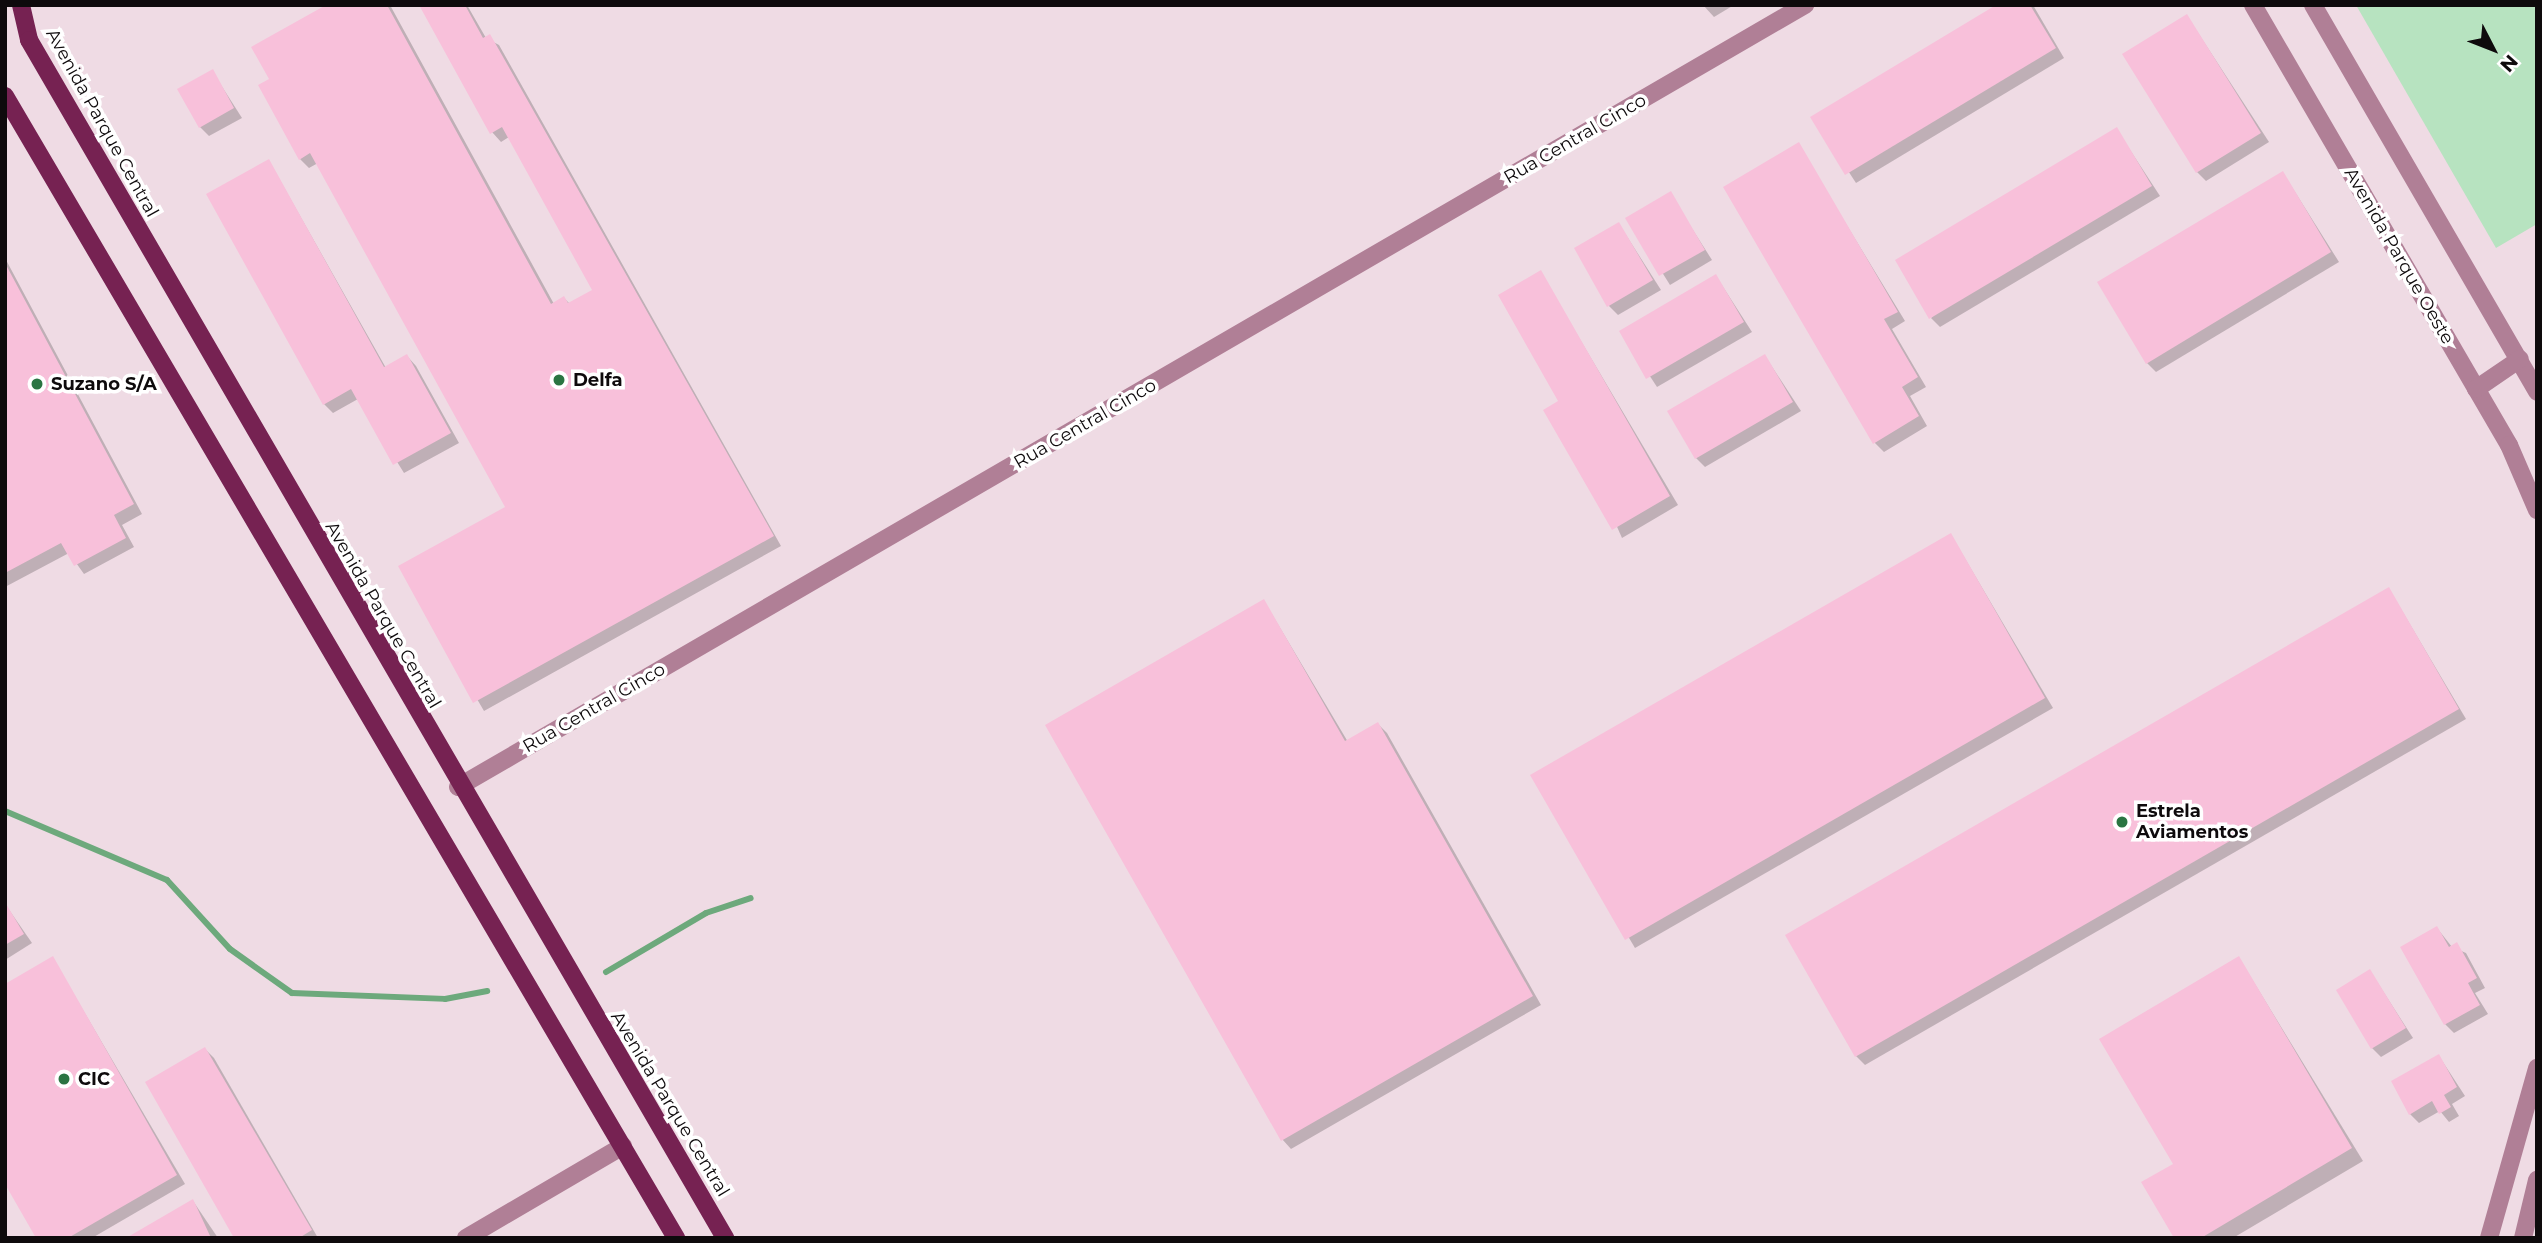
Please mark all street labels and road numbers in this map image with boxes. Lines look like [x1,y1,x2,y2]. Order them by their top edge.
street label: Avenida Parque Central [41,25,163,221]
street label: Rua Central Cinco [1500,89,1650,189]
street label: Avenida Parque Oeste [2340,164,2458,348]
street label: Rua Central Cinco [1010,374,1160,474]
street label: Avenida Parque Central [321,518,445,712]
street label: Rua Central Cinco [519,658,669,758]
street label: Avenida Parque Central [606,1008,734,1200]

